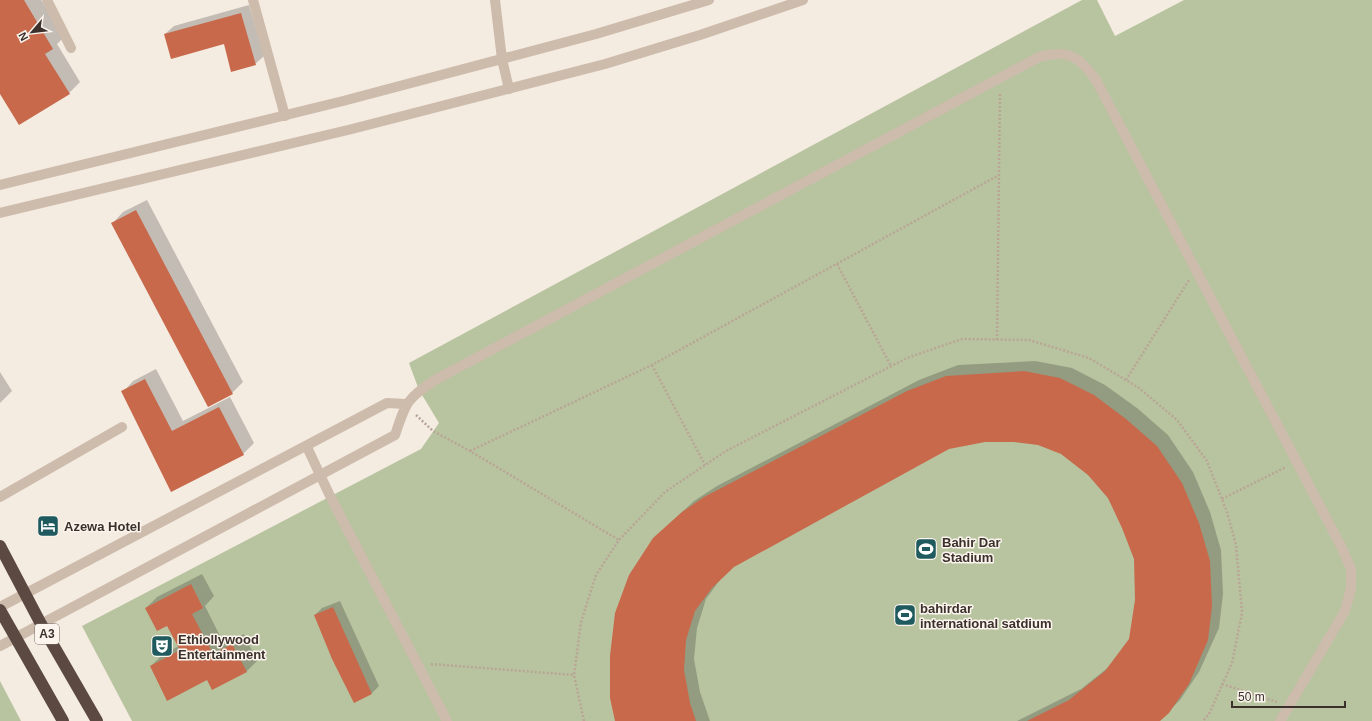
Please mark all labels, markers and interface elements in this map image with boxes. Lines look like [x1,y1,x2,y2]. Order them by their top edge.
north arrow [12,12,52,52]
text: N [16,30,30,43]
hotel icon: Azewa Hotel [35,513,61,539]
place label: Azewa Hotel [64,519,141,534]
place label: Bahir Dar Stadium [942,535,1001,565]
sports icon: Bahir Dar Stadium [913,536,939,562]
place label: bahirdar international satdium [920,601,1051,631]
sports icon: bahirdar international satdium [892,602,918,628]
road number: A3 [35,624,59,644]
place label: Ethiollywood Entertainment [178,632,266,662]
theatre icon: Ethiollywood Entertainment [149,633,175,659]
scale bar [1232,683,1345,709]
text: 50 m [1238,690,1265,704]

